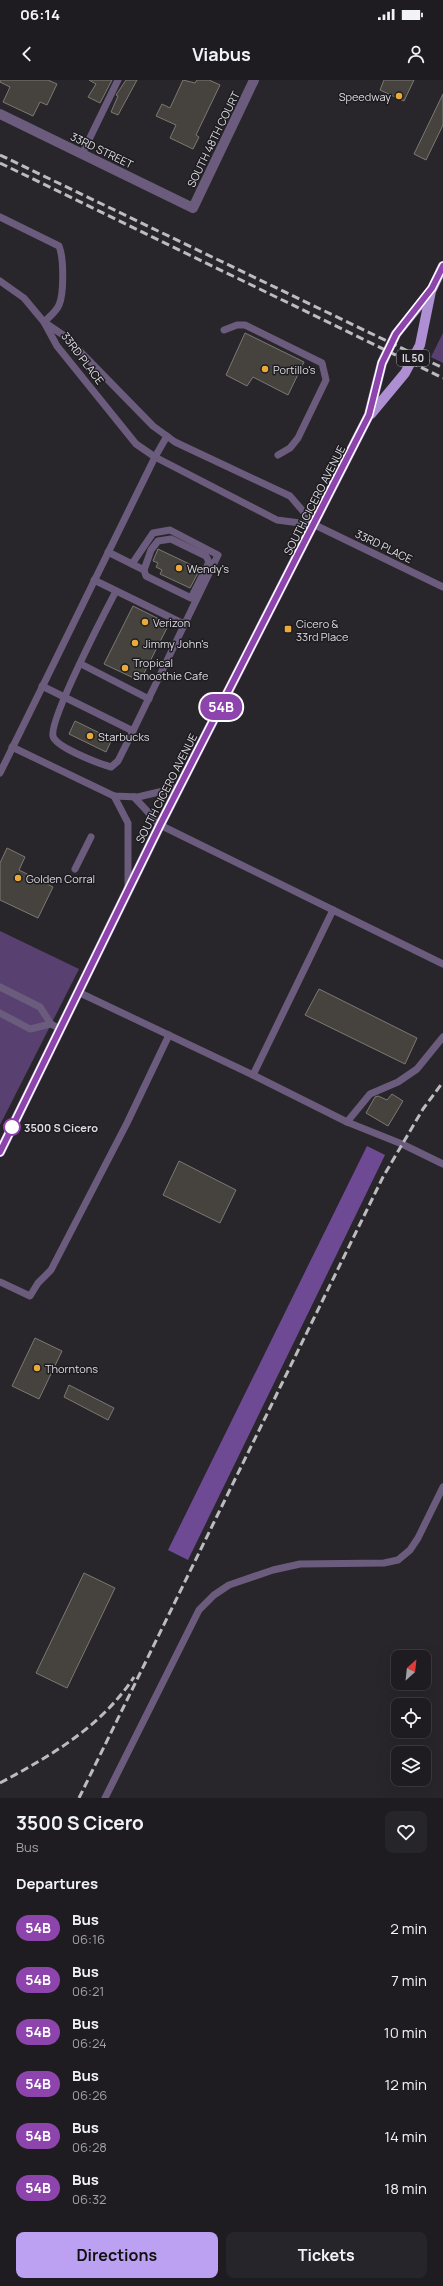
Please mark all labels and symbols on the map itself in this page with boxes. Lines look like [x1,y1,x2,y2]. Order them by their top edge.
street label: SOUTH 48TH COURT [183,88,243,189]
place label: Speedway [339,89,391,104]
marker: Speedway [394,91,404,101]
street label: 33RD STREET [68,128,136,172]
street label: 33RD PLACE [58,329,108,387]
road number: IL 50 [397,350,429,366]
place label: Portillo's [273,362,316,377]
marker: Portillo's [260,364,270,374]
street label: SOUTH CICERO AVENUE [280,443,348,557]
street label: 33RD PLACE [353,526,415,566]
place label: Wendy's [187,561,229,576]
marker: Wendy's [174,563,184,573]
place label: Verizon [153,615,190,630]
place label: Cicero & 33rd Place [296,616,349,644]
marker: Verizon [140,617,150,627]
marker: Cicero & 33rd Place [283,624,293,634]
place label: Jimmy John's [143,636,209,651]
marker: Jimmy John's [130,638,140,648]
place label: Tropical Smoothie Cafe [133,655,209,683]
marker: Tropical Smoothie Cafe [120,663,130,673]
line badge: 54B [198,694,244,720]
place label: Starbucks [98,729,150,744]
marker: Starbucks [85,731,95,741]
street label: SOUTH CICERO AVENUE [132,731,200,845]
place label: Golden Corral [26,871,95,886]
marker: Golden Corral [13,873,23,883]
marker: 3500 S Cicero [3,1118,21,1136]
place label: 3500 S Cicero [24,1120,98,1135]
place label: Thorntons [45,1361,98,1376]
marker: Thorntons [32,1363,42,1373]
north arrow [391,1650,431,1690]

